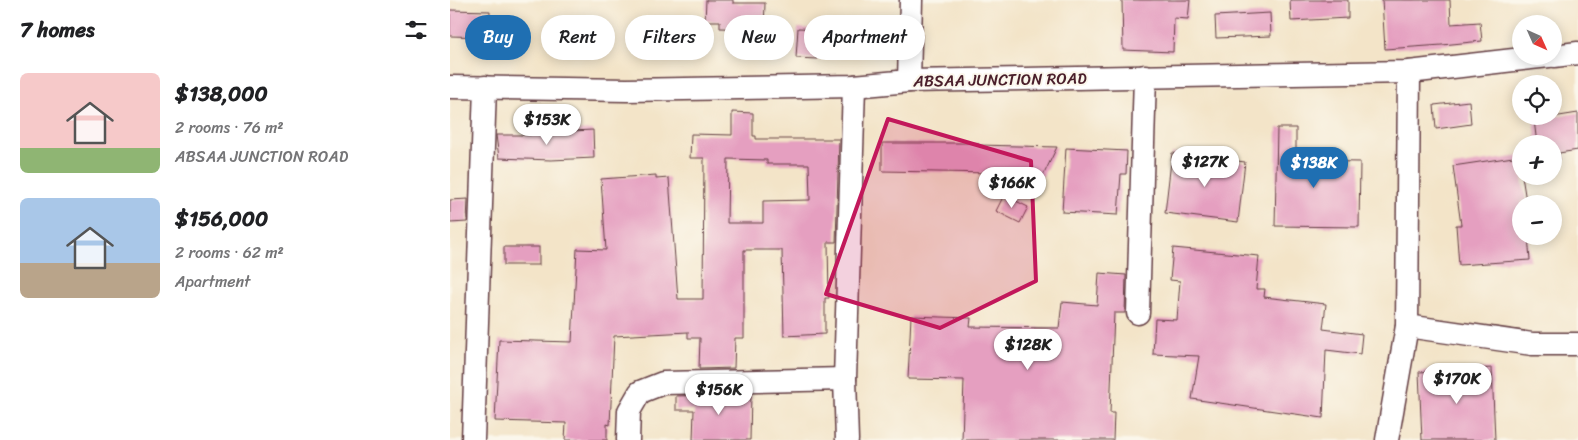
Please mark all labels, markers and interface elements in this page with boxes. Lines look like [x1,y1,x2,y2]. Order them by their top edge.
text: 7 homes [20,11,95,49]
chip: Buy [465,15,531,60]
chip: Rent [541,15,615,60]
chip: Filters [625,15,714,60]
chip: New [724,15,794,60]
chip: Apartment [804,15,925,60]
north arrow [1512,15,1562,65]
map controls [1512,15,1562,245]
icon: filters [402,16,430,44]
street label: ABSAA JUNCTION ROAD [912,63,1087,96]
text: $138,000 [175,75,268,113]
button: locate [1512,75,1562,125]
icon: home [60,93,120,153]
pin: $153K [512,104,582,146]
text: $153K [524,105,570,134]
text: 2 rooms · 76 m² [175,113,284,142]
button: + [1512,135,1562,185]
text: ABSAA JUNCTION ROAD [175,142,348,171]
pin: $127K [1170,146,1240,188]
pin: $138K [1279,146,1349,189]
text: $127K [1182,147,1228,176]
text: $138K [1291,148,1337,177]
pin: $166K [977,166,1047,209]
text: $166K [989,168,1035,197]
button: − [1512,195,1562,245]
text: $156,000 [175,200,268,238]
icon: home [60,218,120,278]
text: 2 rooms · 62 m² [175,238,284,267]
text: Apartment [175,267,251,296]
pin: $128K [993,328,1063,371]
text: $128K [1005,330,1051,359]
pin: $170K [1422,362,1492,405]
text: $170K [1434,364,1480,393]
pin: $156K [684,374,754,416]
text: $156K [696,375,742,404]

